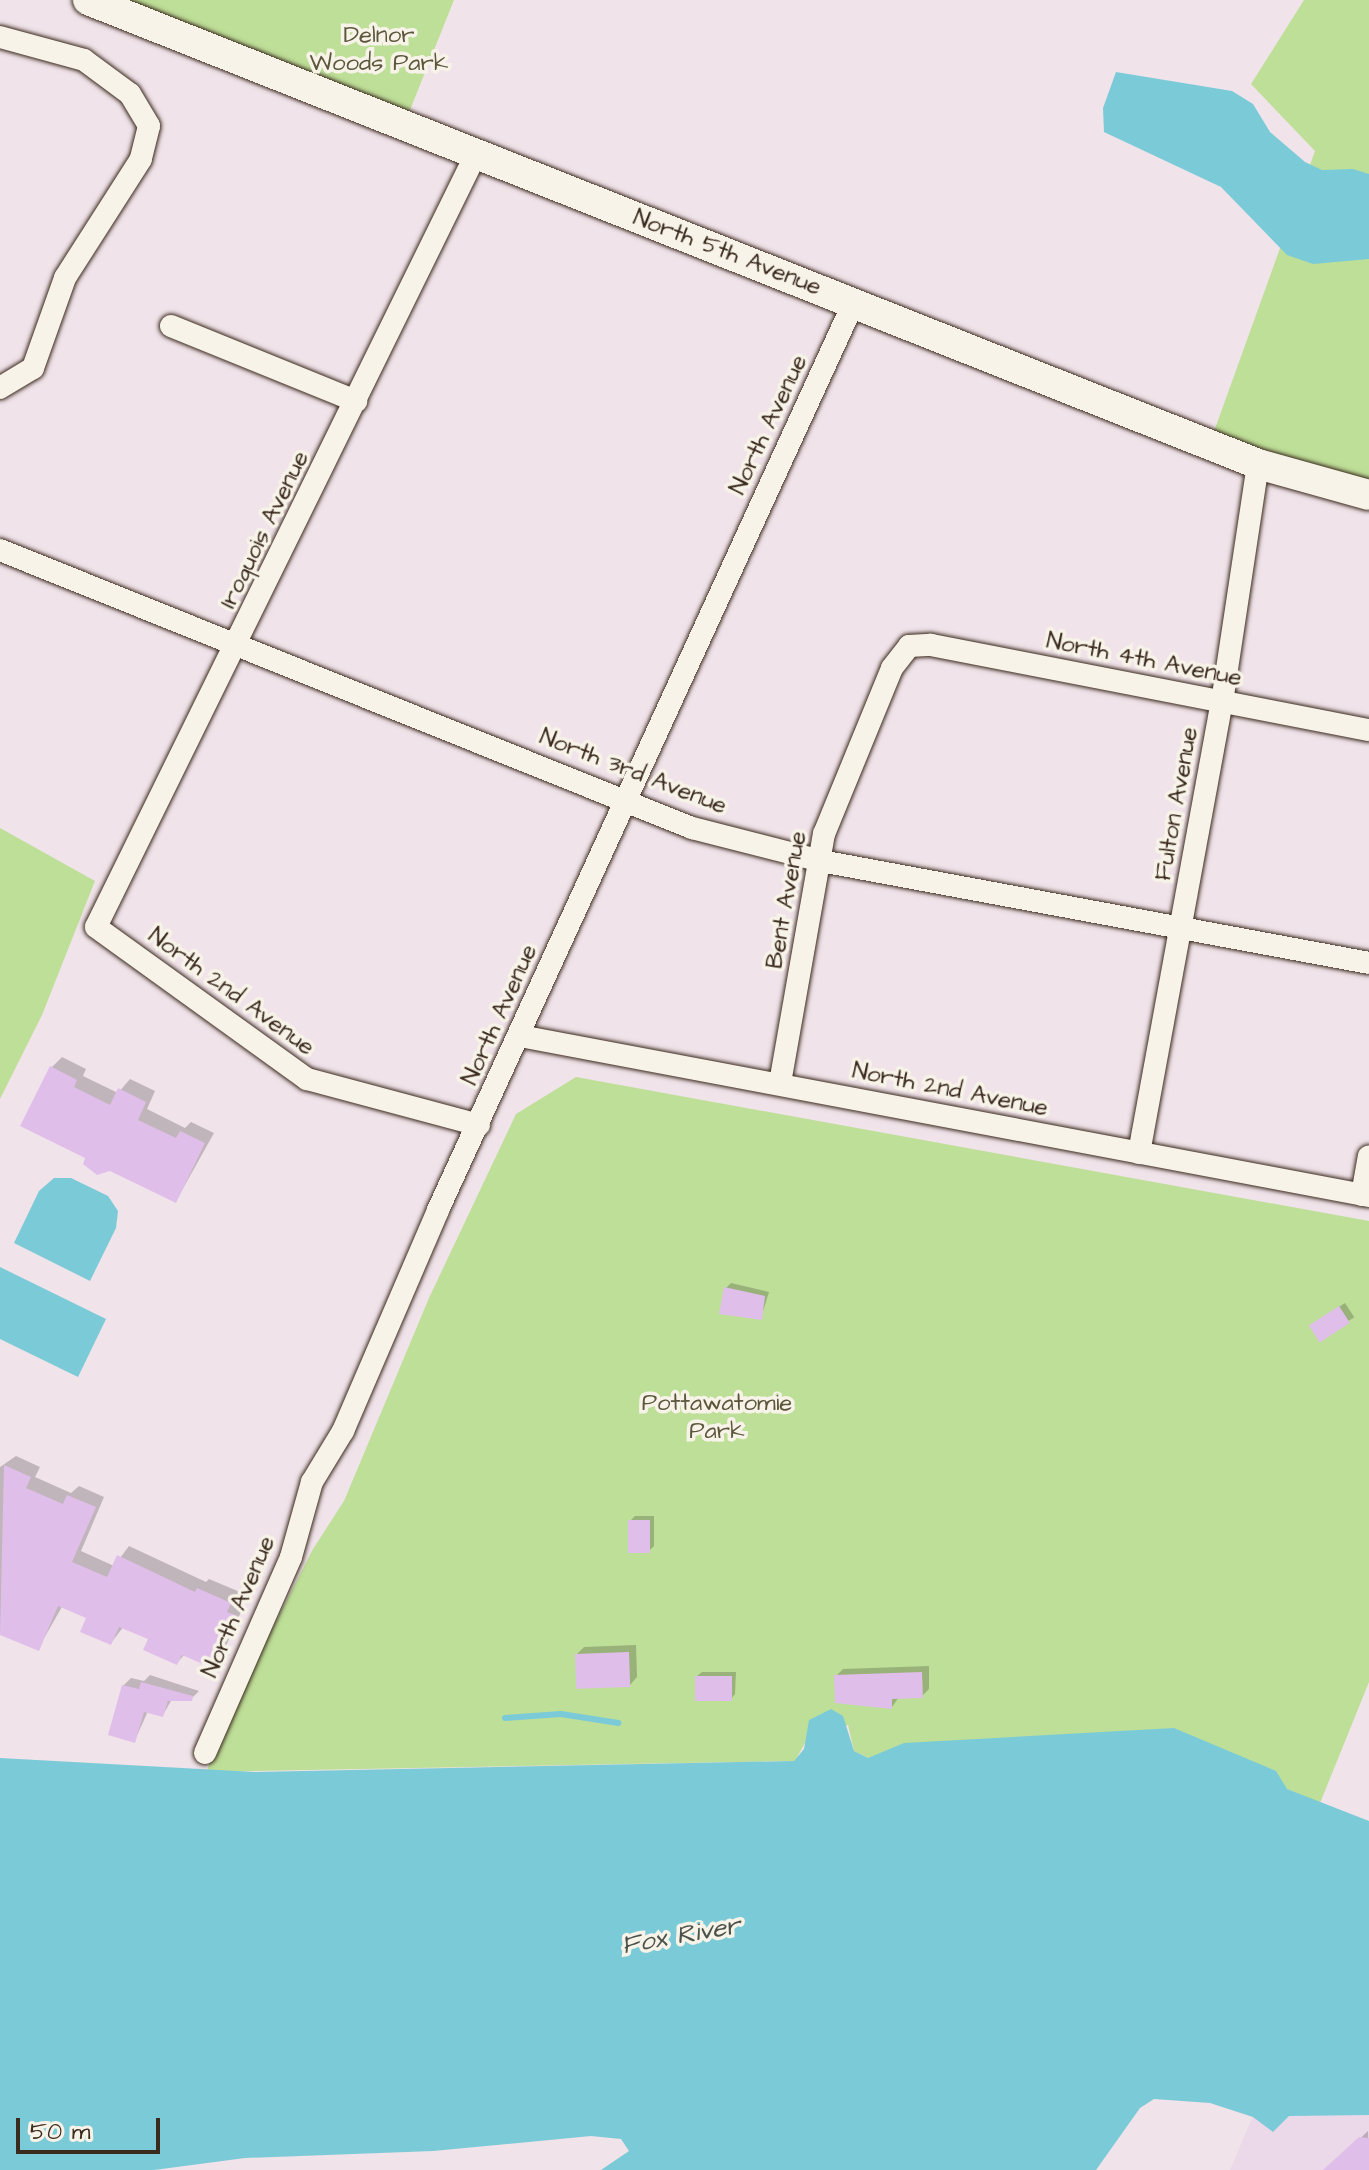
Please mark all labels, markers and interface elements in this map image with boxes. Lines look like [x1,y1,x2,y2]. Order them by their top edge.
park label: Delnor Woods Park [309,22,449,78]
street label: North 5th Avenue [629,204,825,302]
street label: North Avenue [724,351,814,499]
street label: Iroquois Avenue [214,447,316,613]
street label: North 4th Avenue [1044,627,1244,693]
street label: North 3rd Avenue [535,723,731,821]
street label: Fulton Avenue [1149,725,1205,883]
street label: Bent Avenue [761,829,813,971]
street label: North 2nd Avenue [142,922,320,1062]
street label: North Avenue [456,940,544,1090]
street label: North 2nd Avenue [850,1057,1050,1123]
park label: Pottawatomie Park [642,1390,792,1446]
street label: North Avenue [196,1532,282,1682]
water label: Fox River [619,1910,743,1962]
scale bar [20,2102,164,2152]
text: 50 m [30,2115,90,2149]

